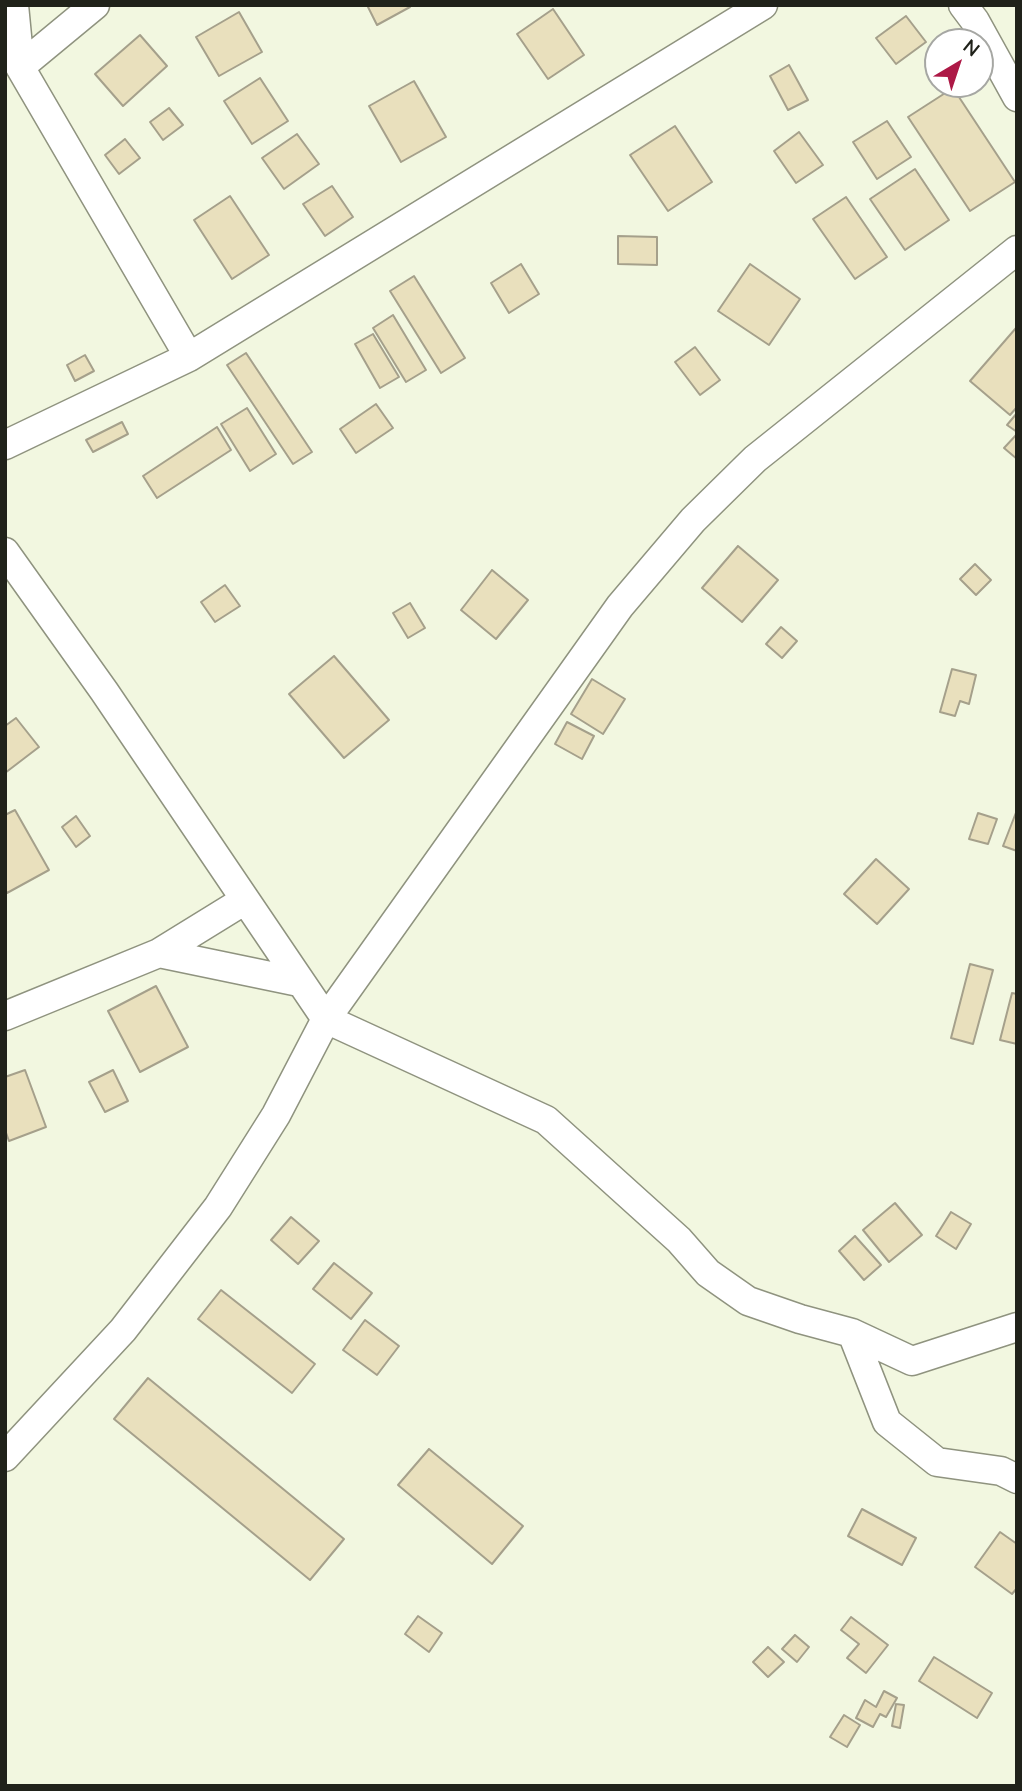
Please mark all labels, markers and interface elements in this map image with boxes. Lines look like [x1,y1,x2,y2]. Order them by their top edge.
north arrow [924,28,994,98]
text: N [957,34,985,63]

